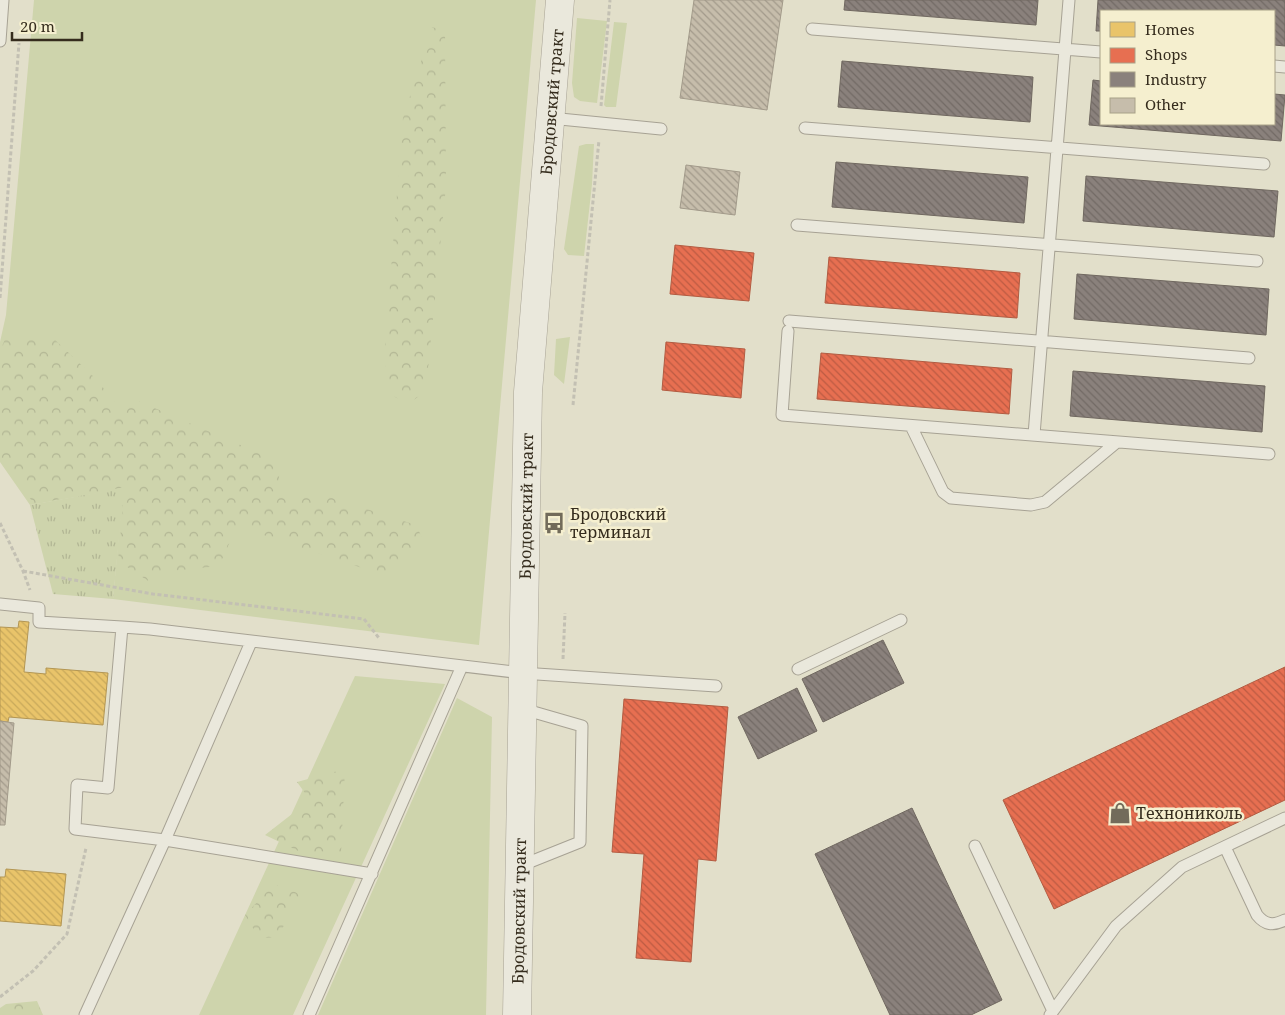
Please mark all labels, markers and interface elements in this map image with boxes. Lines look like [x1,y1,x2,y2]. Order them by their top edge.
scale bar [12,10,82,42]
legend [1100,10,1275,125]
text: 20 m [20,16,55,36]
text: Homes [1145,19,1195,39]
street label: Бродовский тракт [535,28,569,176]
text: Shops [1145,44,1188,64]
text: Industry [1145,69,1207,89]
text: Other [1145,94,1186,114]
street label: Бродовский тракт [514,432,538,579]
place label: Бродовский терминал [570,503,667,543]
bus stop icon: Бродовский терминал [541,510,567,536]
shop icon: Технониколь [1107,800,1133,826]
place label: Технониколь [1136,802,1243,824]
street label: Бродовский тракт [507,837,531,984]

